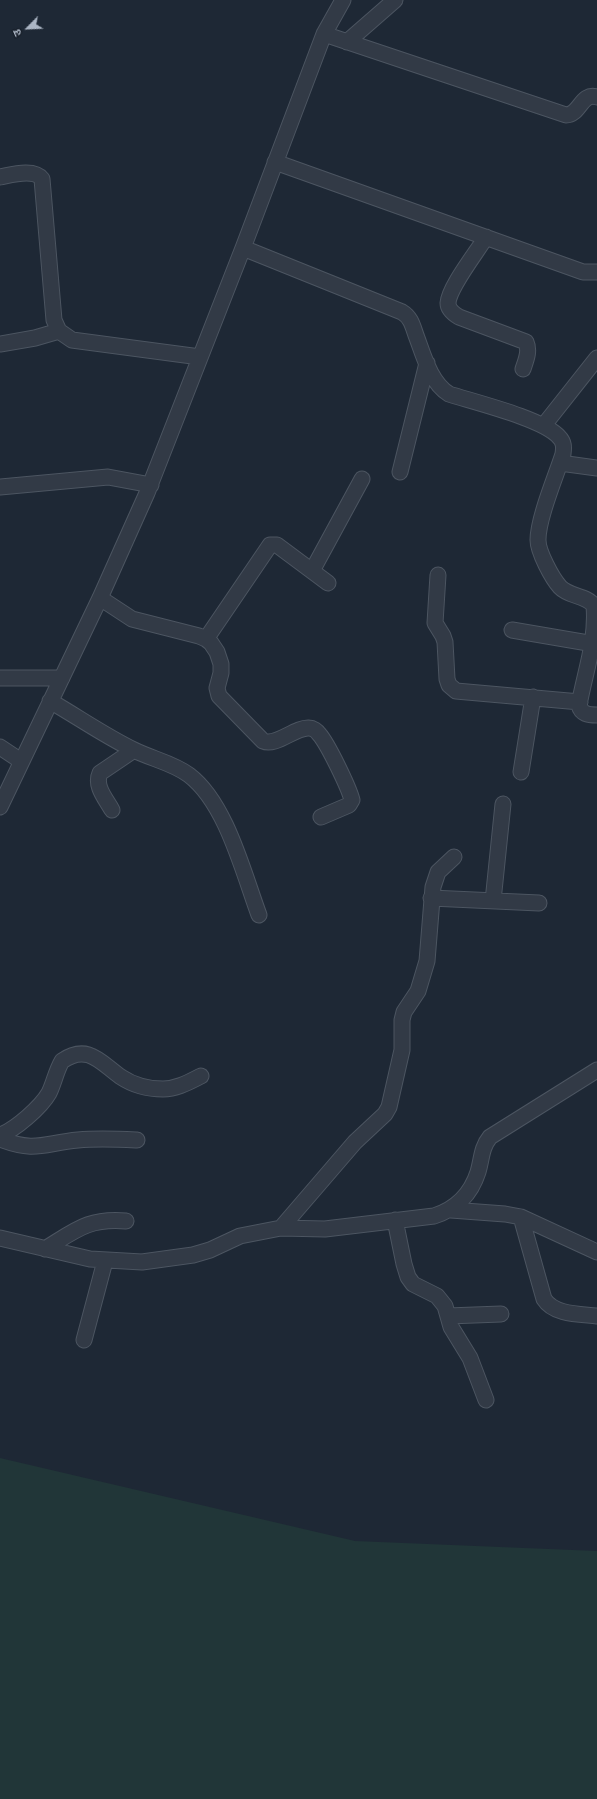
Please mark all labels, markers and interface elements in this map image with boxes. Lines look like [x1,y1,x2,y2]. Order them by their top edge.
north arrow [8,8,48,48]
text: उ [9,27,25,39]

